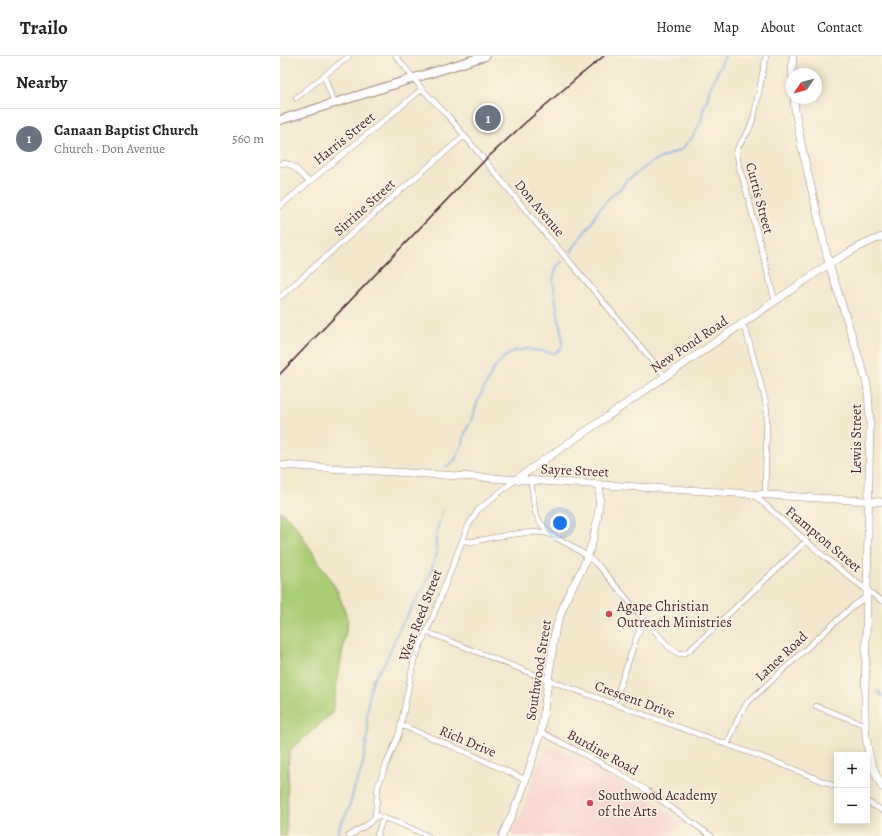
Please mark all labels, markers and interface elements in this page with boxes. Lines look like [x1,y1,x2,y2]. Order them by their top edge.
text: Trailo [20,15,68,41]
text: Home [656,18,691,37]
text: Map [713,18,739,37]
text: About [761,18,795,37]
text: Contact [817,18,862,37]
north arrow [786,68,822,104]
text: Nearby [16,71,67,94]
pin: 1 [475,103,501,133]
street label: Harris Street [309,107,379,169]
text: Canaan Baptist Church [54,120,198,140]
text: 1 [27,130,31,147]
text: 560 m [232,130,264,147]
text: Church · Don Avenue [54,140,165,157]
street label: Curtis Street [741,160,778,236]
street label: Sirrine Street [329,174,400,240]
street label: Don Avenue [510,176,569,241]
street label: New Pond Road [647,311,732,377]
street label: Lewis Street [847,404,866,474]
street label: Sayre Street [540,459,610,482]
street label: Frampton Street [782,502,866,577]
your location [550,513,570,533]
street label: West Reed Street [394,566,447,665]
place label: Agape Christian Outreach Ministries [616,597,732,632]
marker: Agape Christian Outreach Ministries [604,609,614,619]
street label: Southwood Street [521,618,556,722]
street label: Lance Road [751,627,812,686]
street label: Crescent Drive [592,676,678,723]
street label: Rich Drive [436,721,499,762]
street label: Burdine Road [564,725,642,780]
map controls [834,752,870,824]
button: + [834,752,870,788]
place label: Southwood Academy of the Arts [598,786,718,821]
button: − [834,788,870,824]
marker: Southwood Academy of the Arts [585,798,595,808]

